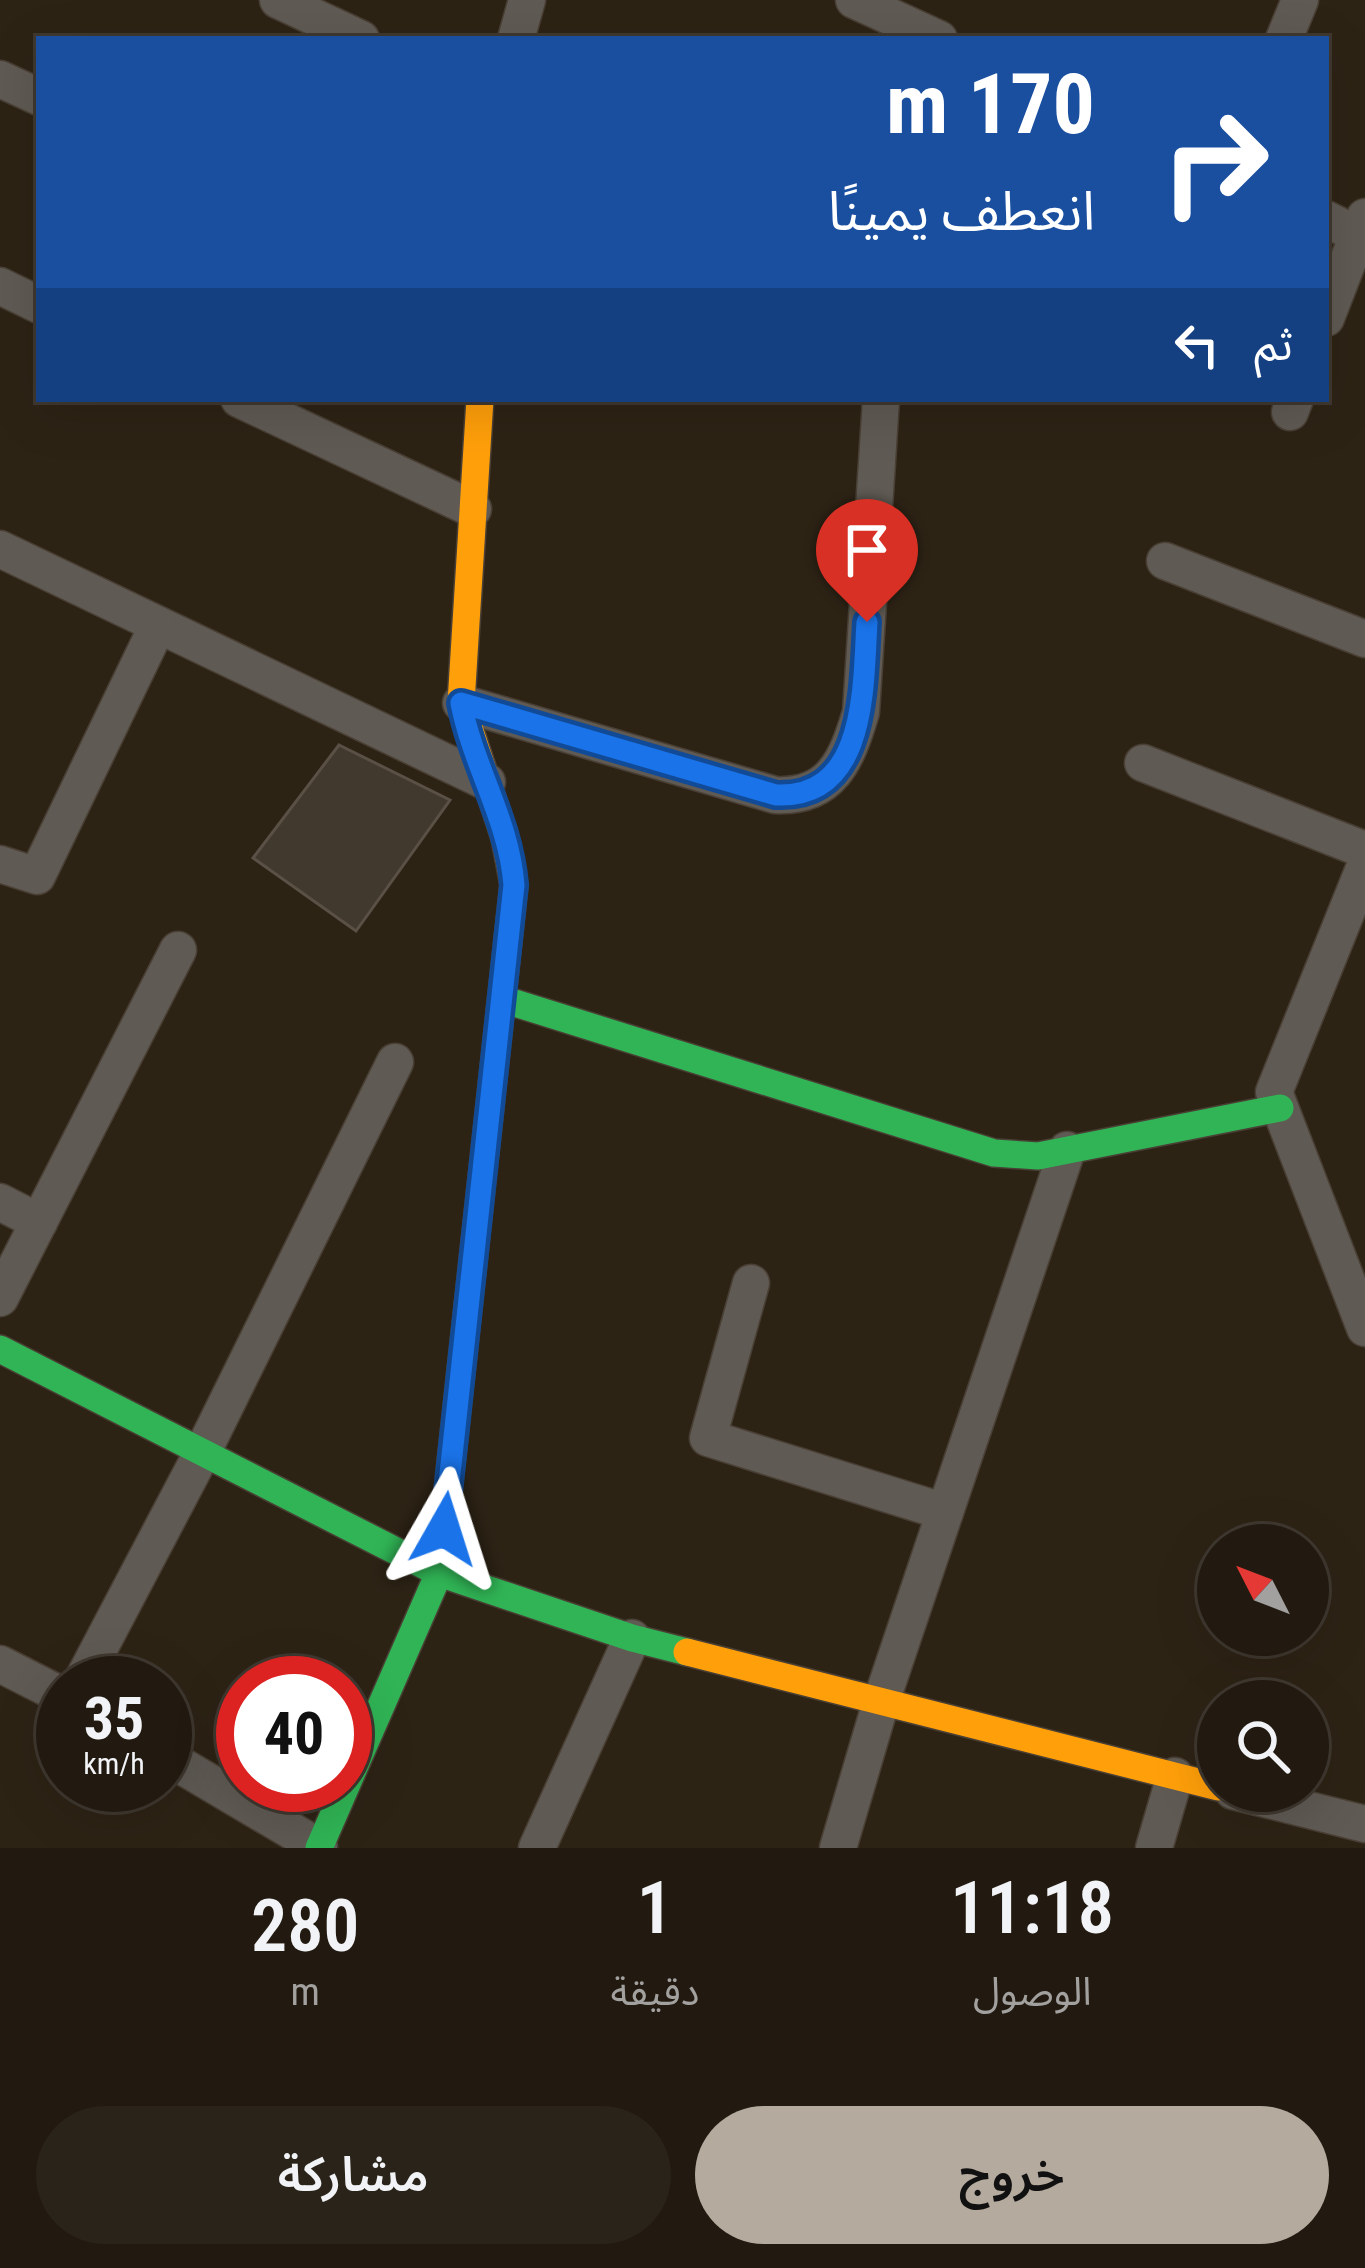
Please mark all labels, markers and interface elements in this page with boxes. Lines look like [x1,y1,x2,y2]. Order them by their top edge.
text: 170 m [886,55,1095,154]
icon: right [1137,84,1293,240]
text: انعطف يمينًا [828,180,1095,243]
icon: left [1164,312,1230,378]
text: ثم [1254,318,1293,371]
pin [816,499,918,622]
icon: arrive [834,517,900,583]
position arrow [381,1466,507,1592]
north arrow [1197,1524,1329,1656]
map controls [1197,1524,1329,1812]
speed limit sign: 40 [216,1656,372,1812]
button: search [1197,1680,1329,1812]
text: 35 [84,1683,144,1754]
text: km/h [83,1746,145,1781]
text: 1 [637,1866,673,1951]
text: 11:18 [950,1866,1114,1951]
text: 280 [251,1884,360,1969]
text: m [291,1969,320,2015]
text: دقيقة [610,1969,699,2015]
text: الوصول [973,1969,1091,2015]
button: مشاركة [36,2106,671,2244]
button: خروج [695,2106,1329,2244]

